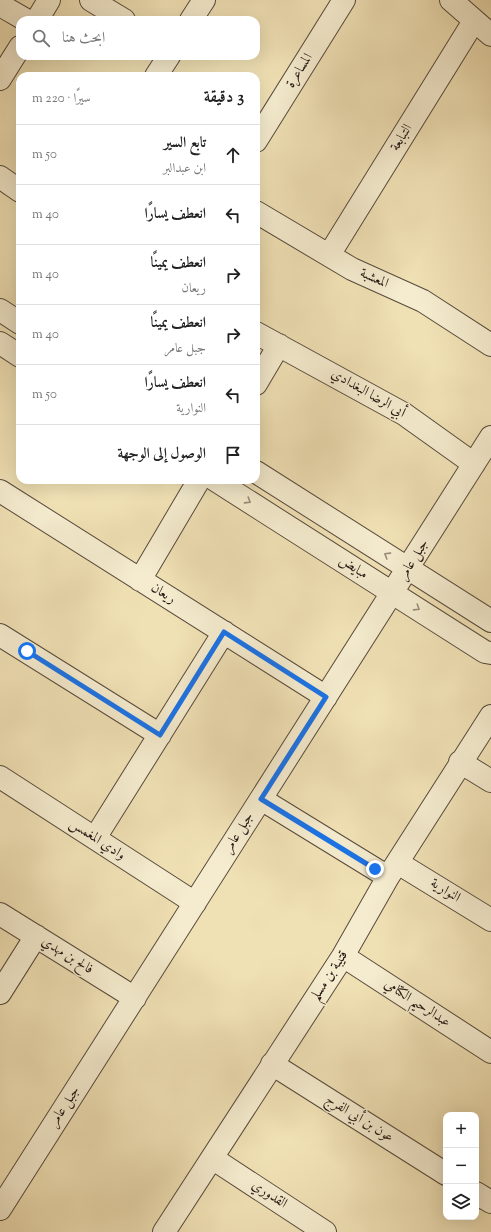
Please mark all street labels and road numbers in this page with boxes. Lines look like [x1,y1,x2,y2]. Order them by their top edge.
street label: المساعرة [282,50,318,92]
street label: التبابعة [386,121,418,155]
street label: المعشبة [356,264,392,294]
street label: أبي الرضا البغدادي [327,363,411,424]
street label: جبل عامر [394,536,434,584]
street label: مبايض [334,551,372,585]
street label: ريعان [147,579,179,609]
street label: جبل عامر [219,809,259,857]
street label: وادي المغمس [65,814,129,866]
street label: النوارية [426,874,464,908]
street label: فالح بن مهدي [36,932,97,981]
street label: قتيبة بن مسلم [306,947,356,1007]
street label: عبدالرحيم الكتامي [379,975,454,1035]
street label: جبل عامر [44,1083,86,1131]
street label: عون بن أبي الفرج [320,1088,398,1149]
street label: القدوري [247,1176,291,1214]

